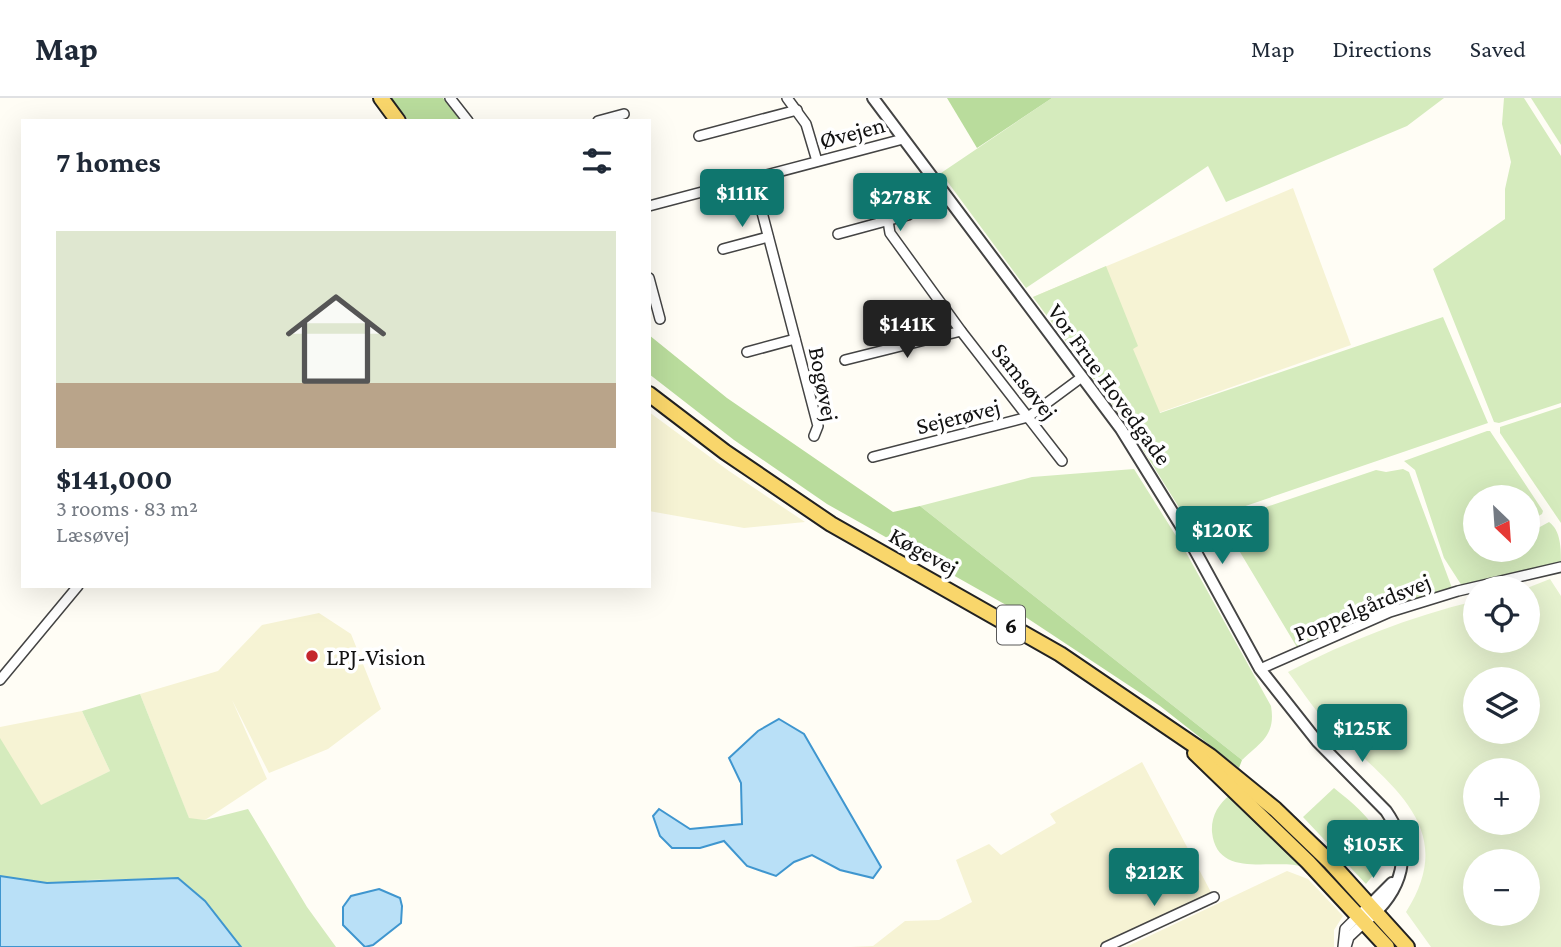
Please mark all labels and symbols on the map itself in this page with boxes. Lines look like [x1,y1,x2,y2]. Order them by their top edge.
street label: Øvejen [816,110,888,154]
pin: $111K [693,170,791,229]
pin: $278K [851,174,949,233]
street label: Vor Frue Hovedgade [1042,298,1178,470]
pin: $141K [858,300,956,360]
street label: Samsøvej [987,337,1063,425]
street label: Bogøvej [804,344,844,424]
street label: Sejerøvej [913,393,1003,439]
north arrow [1463,485,1540,562]
pin: $120K [1173,506,1271,566]
street label: Køgevej [885,521,963,581]
street label: Poppelgårdsvej [1290,567,1434,647]
road number: 6 [997,606,1025,645]
place label: LPJ-Vision [326,643,426,670]
marker: LPJ-Vision [304,648,320,664]
pin: $125K [1313,704,1411,764]
pin: $105K [1324,820,1422,880]
pin: $212K [1105,848,1203,908]

